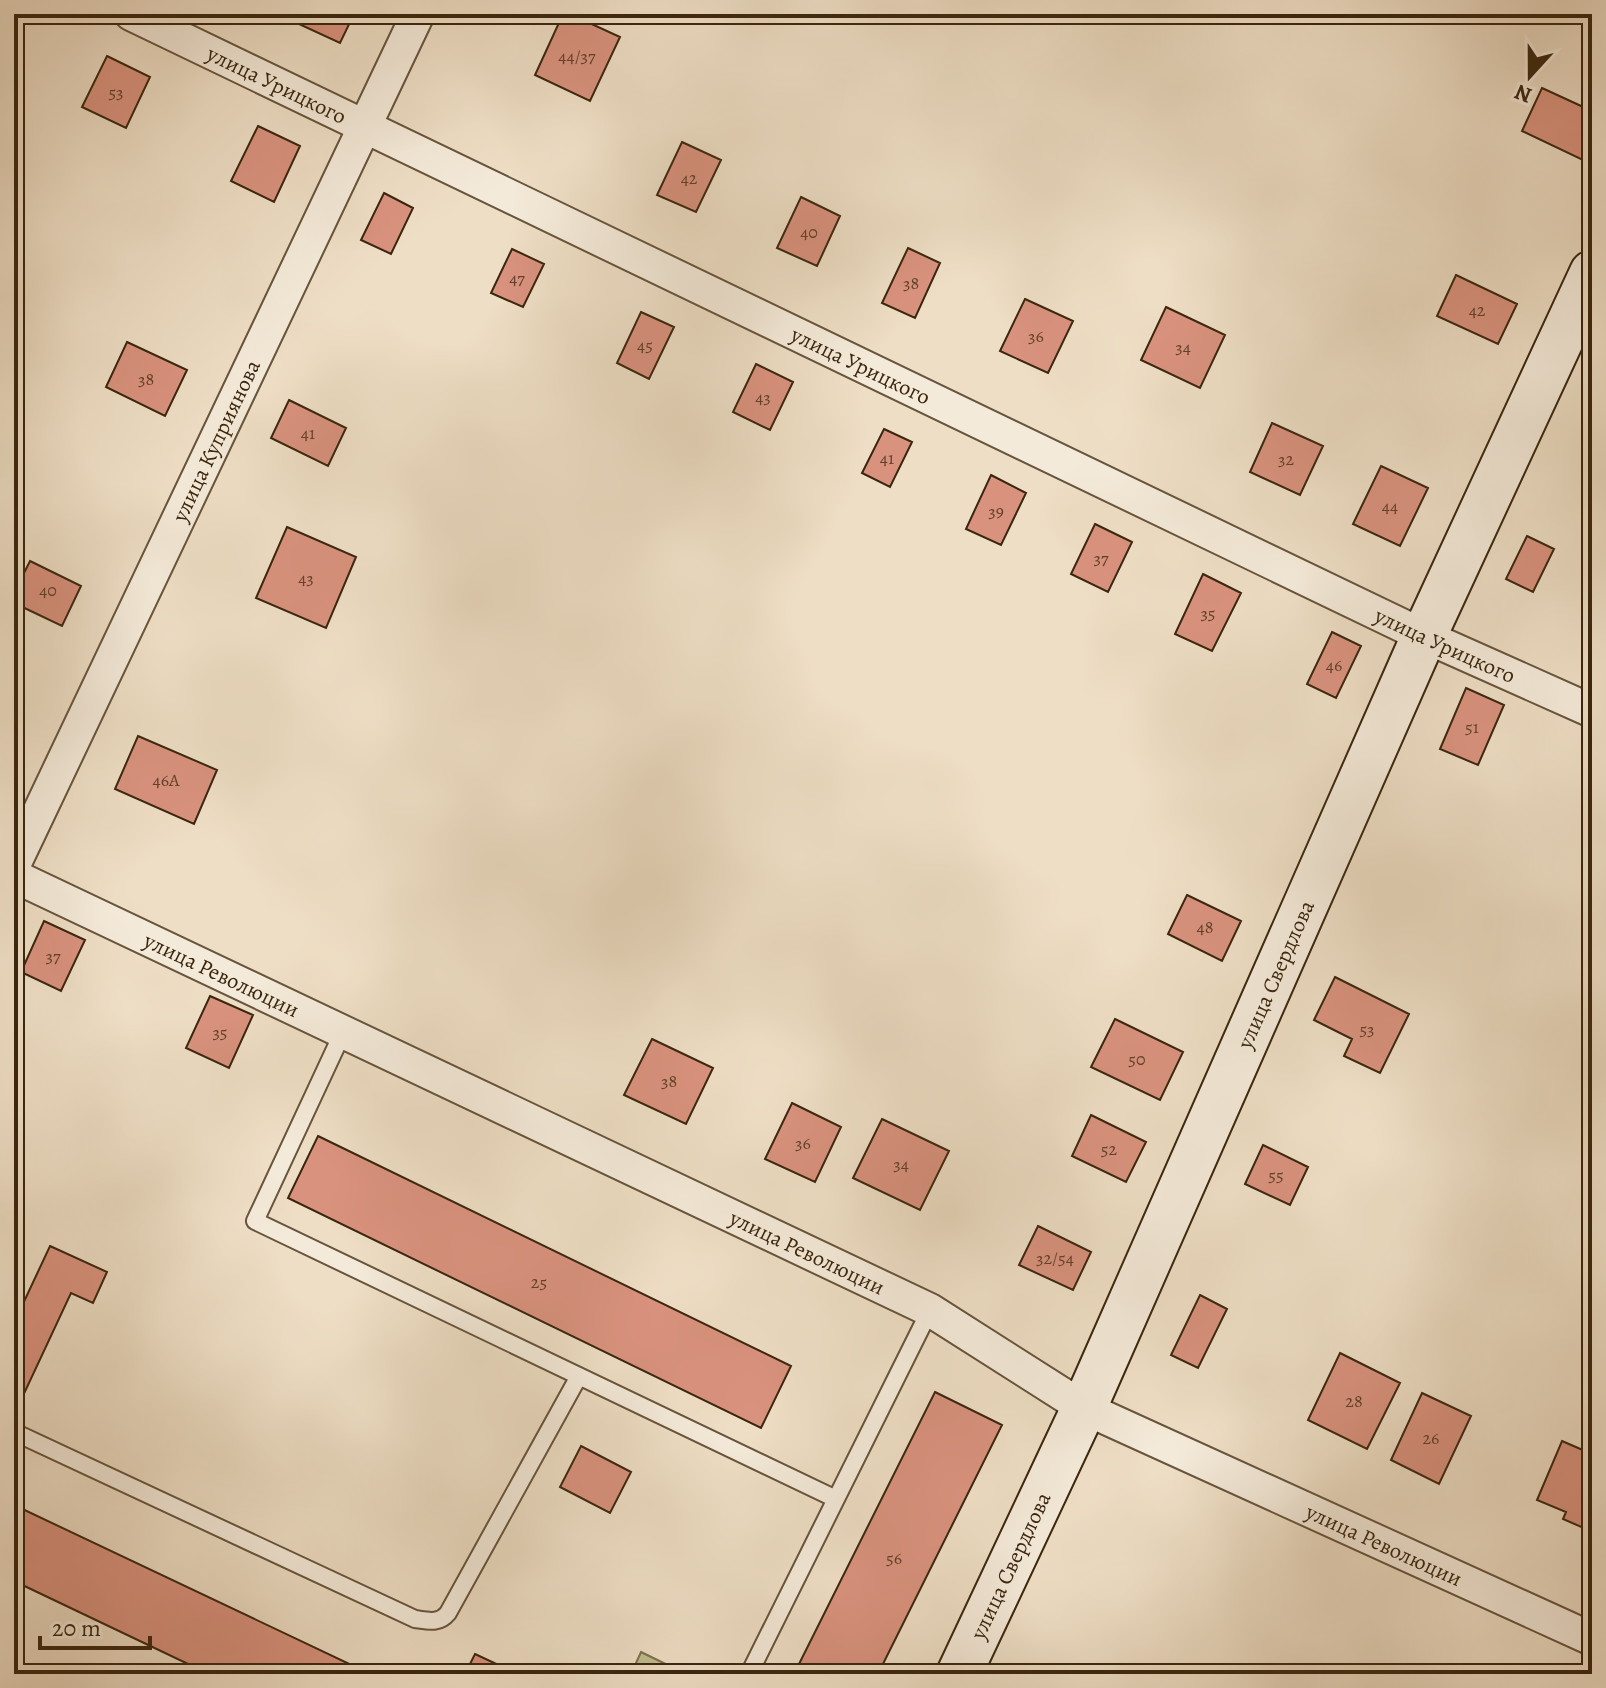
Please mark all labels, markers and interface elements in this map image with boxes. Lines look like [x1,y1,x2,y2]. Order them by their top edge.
north arrow [1490,36,1570,116]
street label: улица Урицкого [201,38,351,132]
house number: 44/37 [558,44,596,68]
text: N [1510,77,1536,111]
house number: 53 [108,80,124,104]
house number: 42 [681,166,698,190]
house number: 40 [800,220,818,244]
house number: 47 [509,266,525,290]
house number: 38 [903,271,919,295]
house number: 42 [1469,298,1486,322]
street label: улица Урицкого [785,319,935,412]
house number: 36 [1028,324,1044,348]
house number: 45 [637,333,653,357]
house number: 34 [1175,335,1191,359]
street label: улица Куприянова [165,354,268,528]
house number: 38 [138,367,154,391]
house number: 43 [755,385,771,409]
house number: 41 [301,421,315,445]
house number: 41 [880,446,894,470]
house number: 32 [1278,447,1294,471]
house number: 44 [1382,494,1398,518]
house number: 39 [988,499,1004,523]
house number: 37 [1093,546,1109,570]
house number: 43 [298,566,314,590]
house number: 40 [39,578,57,602]
street label: улица Урицкого [1369,600,1520,691]
house number: 35 [1200,601,1216,625]
house number: 46 [1326,653,1342,677]
house number: 51 [1465,715,1479,739]
house number: 46А [153,768,180,792]
street label: улица Свердлова [1230,895,1322,1054]
house number: 48 [1197,915,1213,939]
street label: улица Революции [138,925,304,1025]
house number: 37 [45,944,61,968]
house number: 53 [1359,1017,1375,1041]
house number: 35 [212,1020,228,1044]
house number: 50 [1128,1047,1146,1071]
house number: 38 [661,1069,677,1093]
house number: 36 [795,1131,811,1155]
house number: 52 [1101,1137,1118,1161]
house number: 34 [893,1152,909,1176]
house number: 55 [1268,1163,1284,1187]
street label: улица Революции [724,1203,890,1302]
house number: 32/54 [1036,1246,1074,1270]
house number: 25 [531,1270,547,1294]
house number: 28 [1345,1389,1363,1413]
house number: 26 [1423,1426,1439,1450]
street label: улица Свердлова [963,1487,1059,1645]
street label: улица Революции [1300,1497,1467,1594]
house number: 56 [886,1546,902,1570]
scale bar [40,1600,150,1650]
text: 20 m [52,1612,101,1644]

